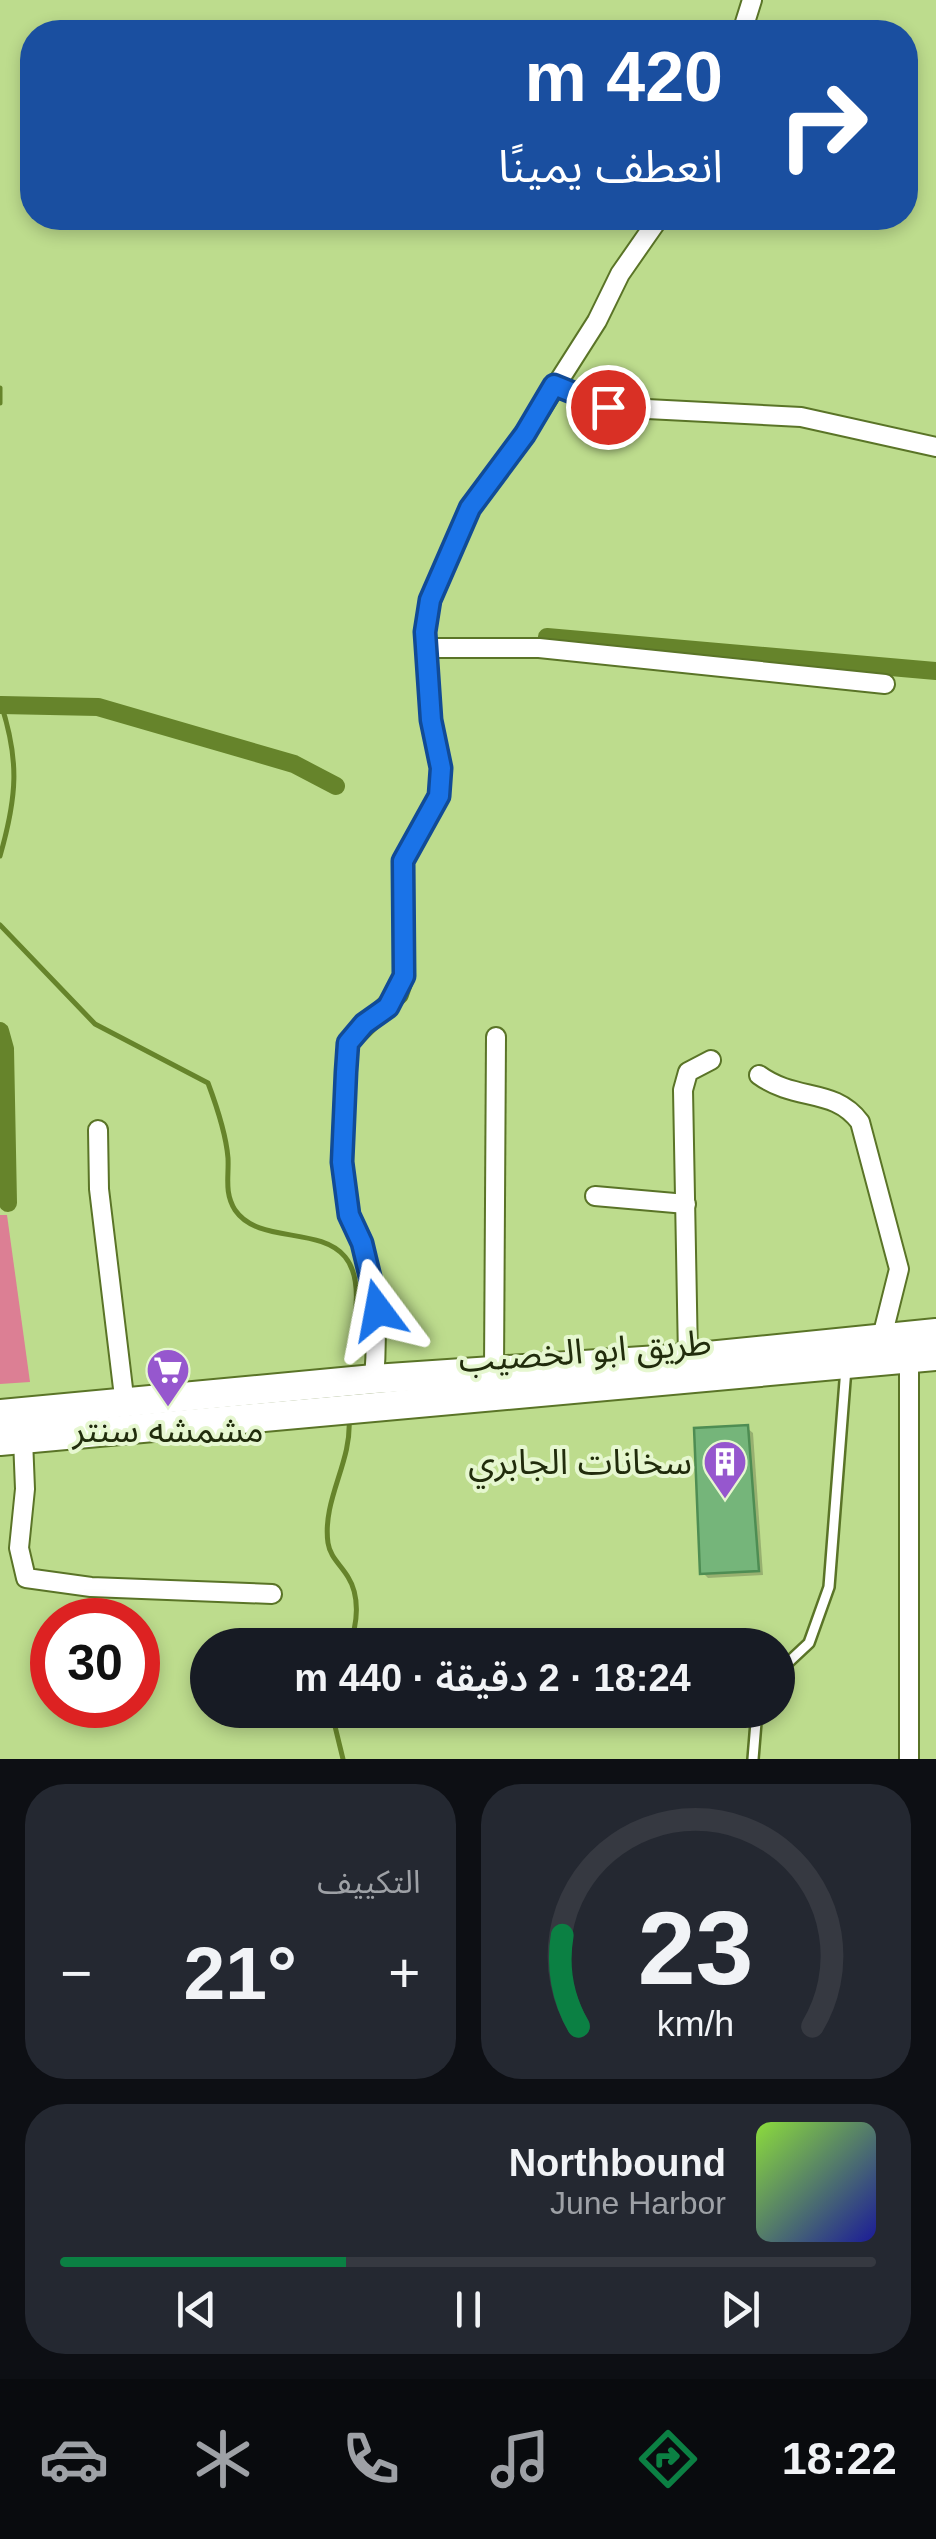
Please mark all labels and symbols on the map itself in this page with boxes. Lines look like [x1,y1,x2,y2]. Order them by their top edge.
pin [566,365,651,450]
position arrow [326,1258,430,1362]
street label: طريق ابو الخصيب [457,1322,713,1381]
supermarket icon: مشمشه سنتر [145,1347,191,1408]
place label: مشمشه سنتر [71,1410,264,1450]
building icon: سخانات الجابري [702,1439,748,1500]
place label: سخانات الجابري [468,1442,692,1489]
speed limit sign: 30 [30,1598,160,1728]

